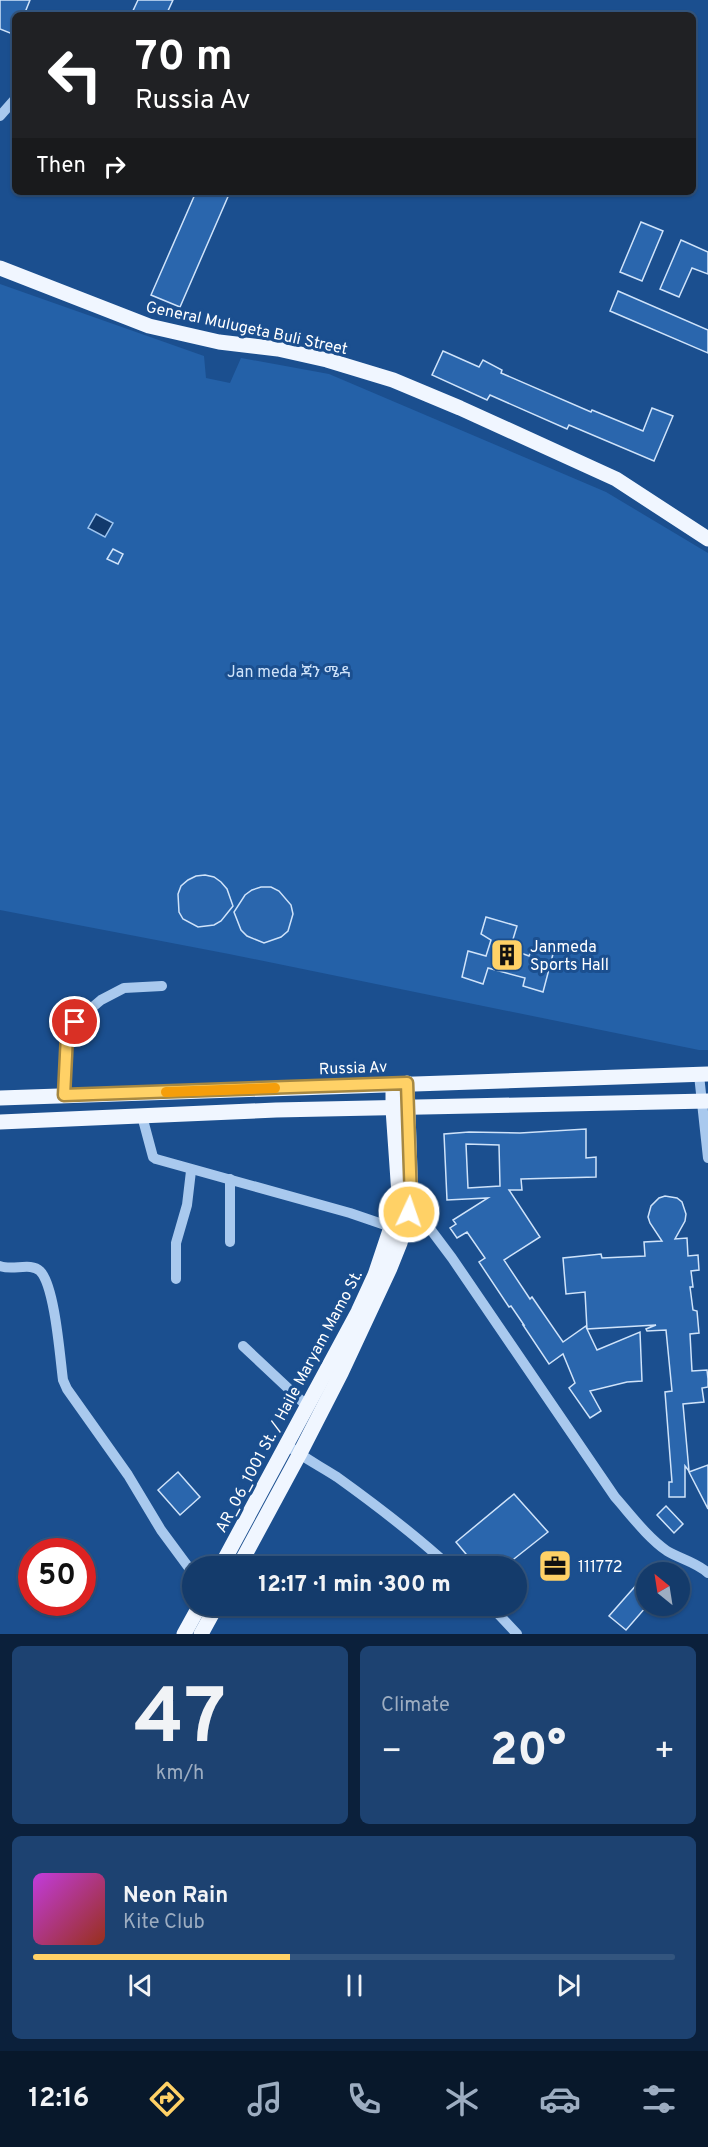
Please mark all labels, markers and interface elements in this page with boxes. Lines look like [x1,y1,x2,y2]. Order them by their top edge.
text: 70 m [135,32,233,85]
icon: left [36,36,114,114]
text: Russia Av [135,84,250,118]
icon: right [98,150,131,183]
text: Then [36,153,86,180]
street label: General Mulugeta Buli Street [144,298,349,360]
park label: Jan meda ጃን ሜዳ [227,663,351,683]
building icon: Janmeda Sports Hall [489,937,525,973]
place label: Janmeda Sports Hall [530,938,609,976]
pin [49,996,100,1047]
icon: arrive [58,1005,91,1038]
street label: Russia Av [319,1058,388,1080]
position arrow [377,1180,441,1244]
street label: AR_06_1001 St. / Haile Maryam Mamo St. [212,1267,368,1537]
speed limit sign: 50 [18,1538,96,1616]
office icon: 111772 [537,1548,573,1584]
place label: 111772 [578,1558,623,1578]
north arrow [636,1562,690,1616]
map controls [636,1562,690,1616]
text: 12:17 · 1 min · 300 m [258,1572,451,1599]
text: 47 [134,1672,226,1771]
text: Climate [381,1693,450,1719]
text: 20° [490,1724,566,1781]
text: − [381,1732,402,1774]
text: + [654,1732,675,1774]
text: km/h [156,1761,204,1787]
text: Neon Rain [123,1883,228,1910]
text: Kite Club [123,1910,205,1936]
icon: previous [124,1969,157,2002]
icon: pause [338,1969,371,2002]
icon: next [552,1969,585,2002]
icon: directions [146,2078,188,2120]
icon: music [244,2078,286,2120]
icon: phone [343,2078,385,2120]
icon: climate [441,2078,483,2120]
icon: car [539,2078,581,2120]
icon: filters [638,2078,680,2120]
text: 12:16 [28,2082,89,2116]

